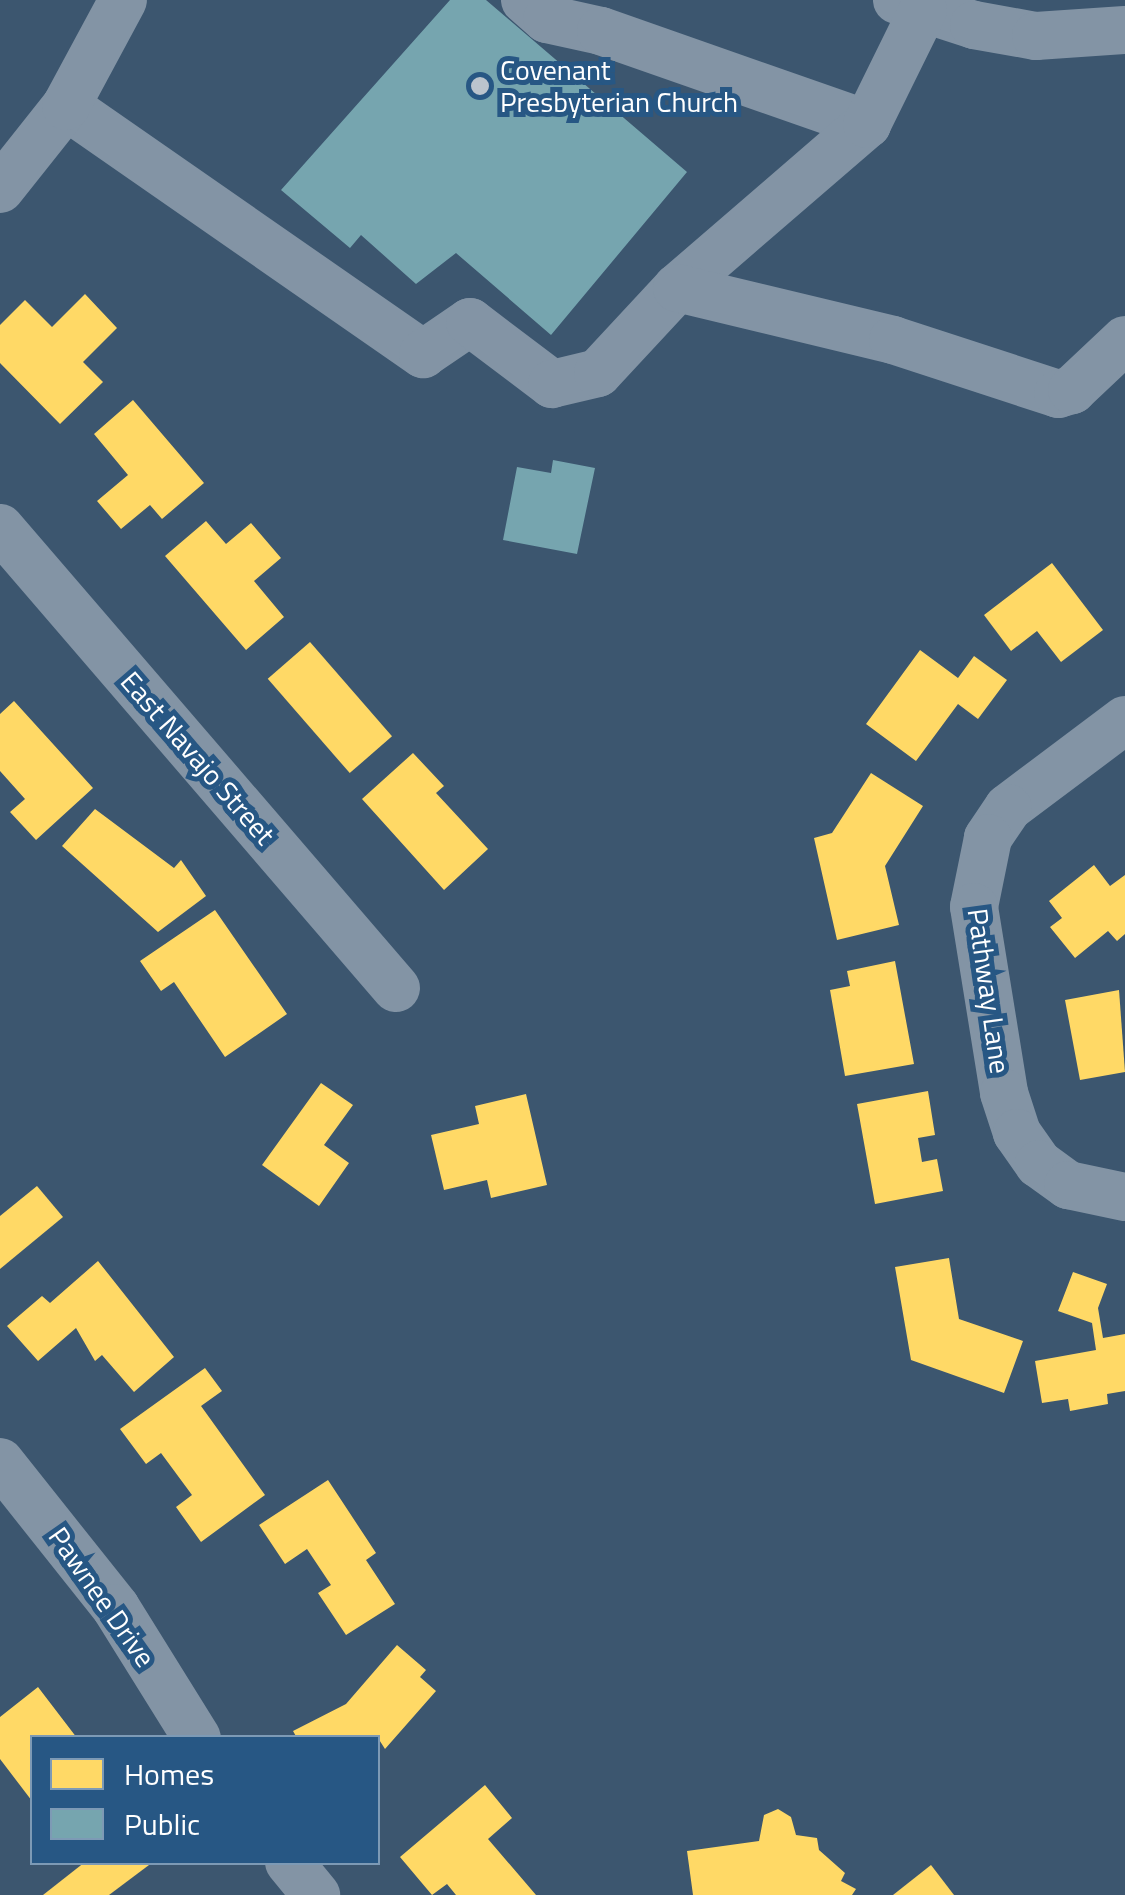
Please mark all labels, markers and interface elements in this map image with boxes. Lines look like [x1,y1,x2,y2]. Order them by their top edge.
place label: Covenant Presbyterian Church [500,53,738,119]
marker: Covenant Presbyterian Church [469,75,491,97]
street label: East Navajo Street [114,665,282,851]
street label: Pathway Lane [961,906,1017,1076]
street label: Pawnee Drive [42,1521,162,1673]
legend [30,1735,380,1865]
text: Homes [124,1751,214,1797]
text: Public [124,1801,200,1847]

